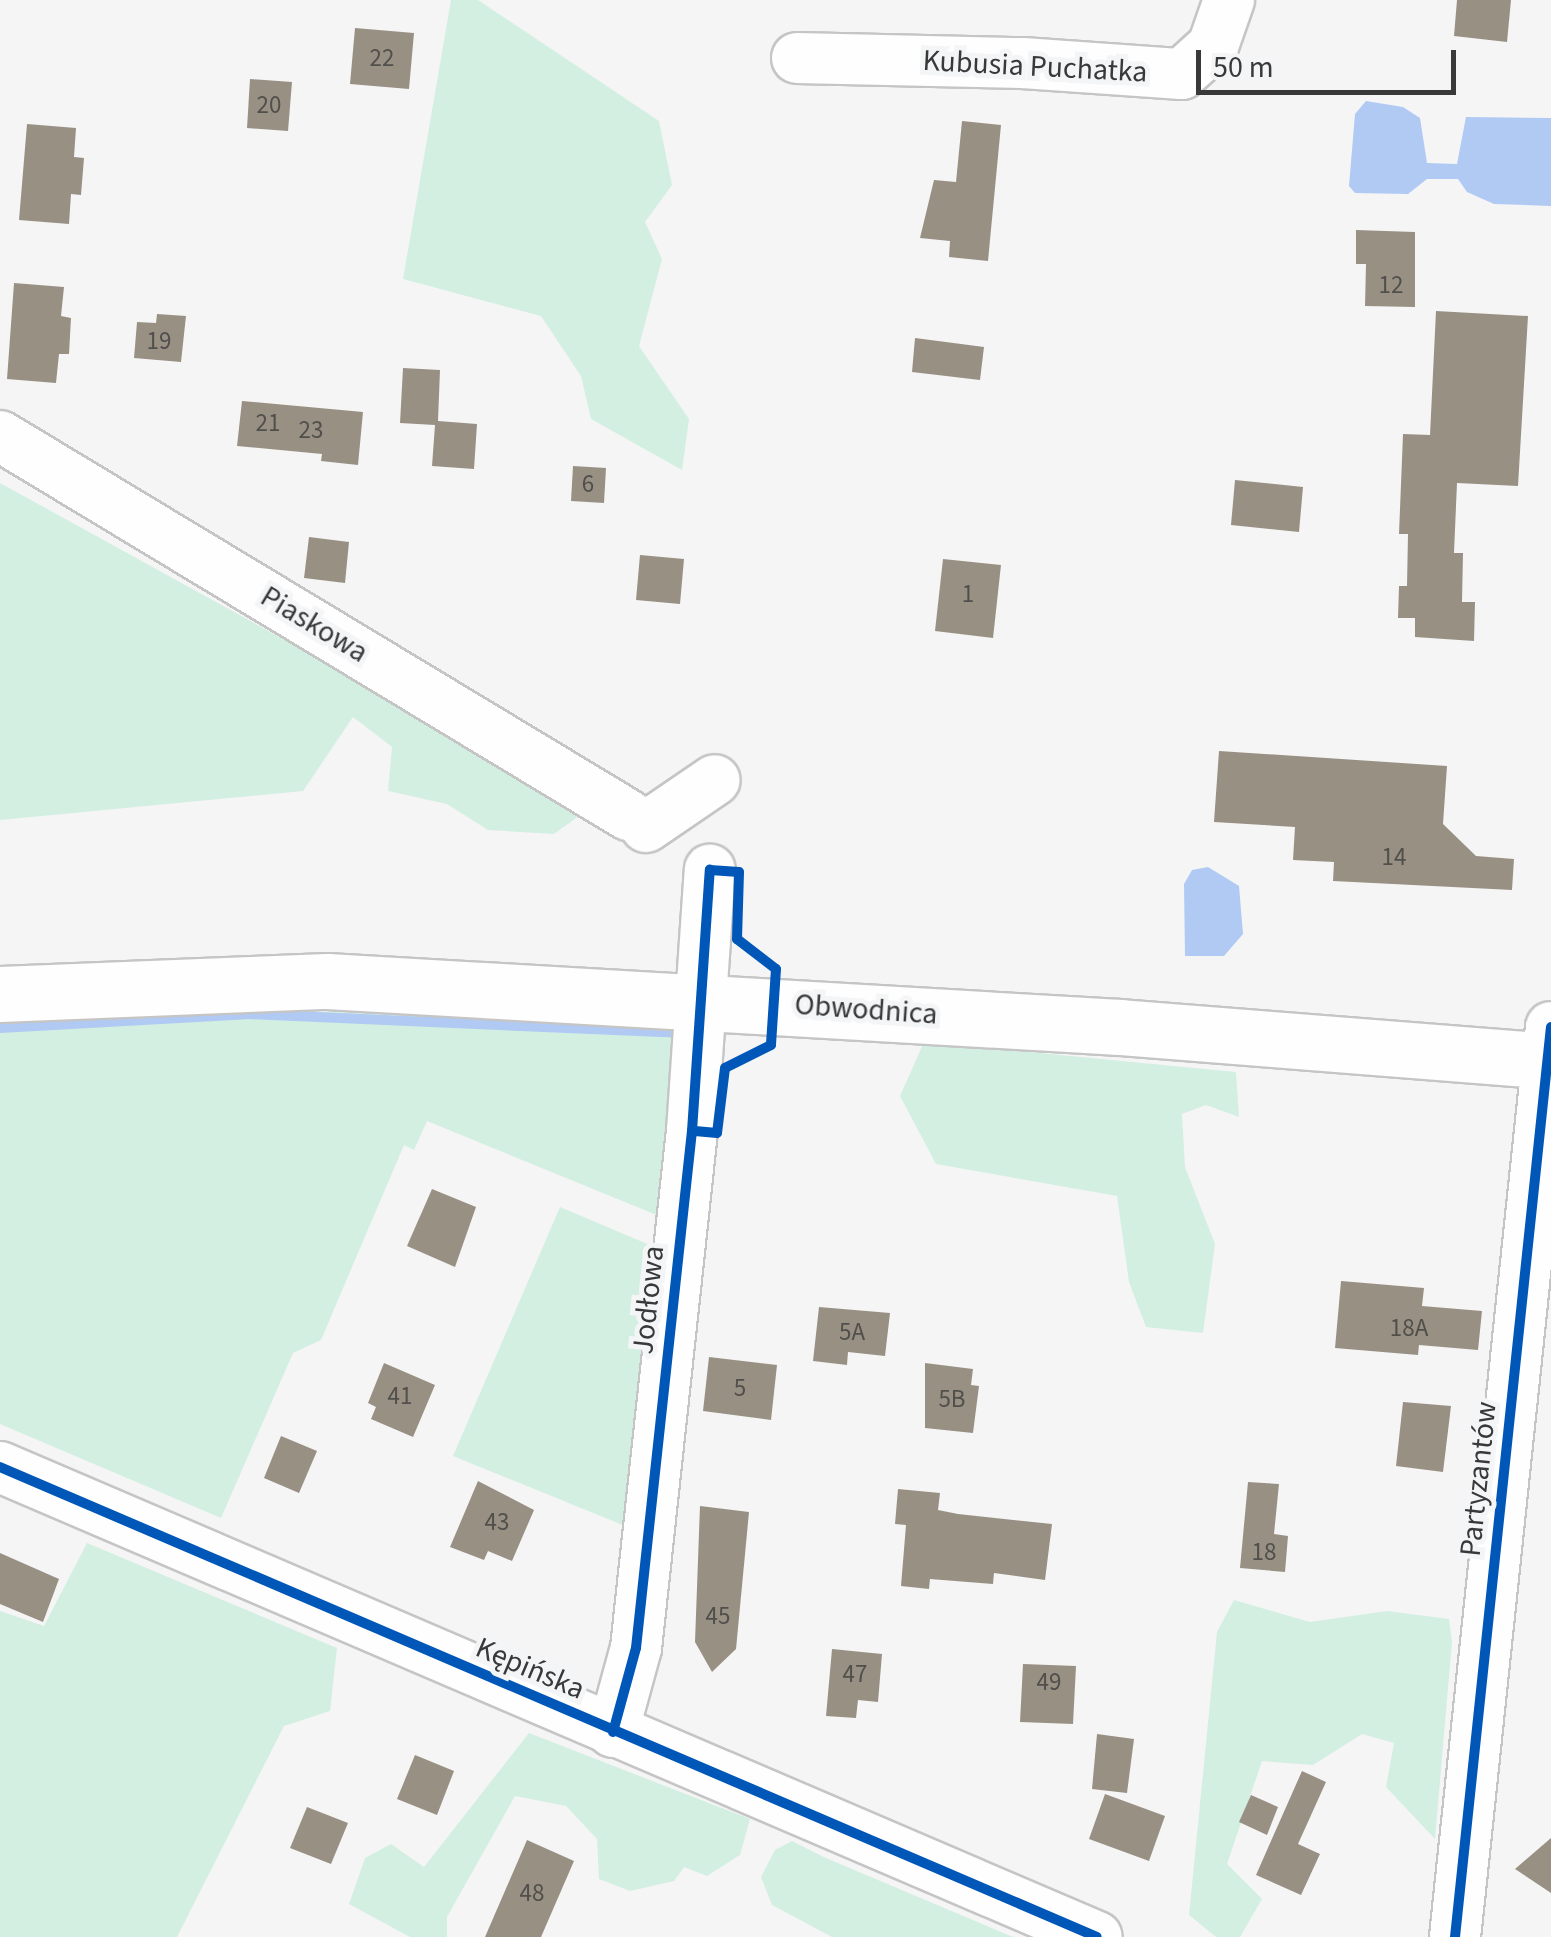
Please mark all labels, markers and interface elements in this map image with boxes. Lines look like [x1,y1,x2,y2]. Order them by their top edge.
scale bar [1201,30,1461,92]
house number: 22 [370,43,394,73]
street label: Kubusia Puchatka [922,43,1148,91]
text: 50 m [1213,46,1274,89]
house number: 20 [257,90,281,120]
house number: 12 [1379,270,1403,300]
house number: 19 [147,326,171,356]
house number: 21 [256,408,280,438]
house number: 23 [299,415,323,445]
house number: 6 [582,469,594,499]
street label: Piaskowa [254,579,374,671]
house number: 1 [962,579,974,609]
house number: 14 [1382,842,1406,872]
street label: Obwodnica [793,987,939,1033]
street label: Jodłowa [625,1244,673,1356]
house number: 18A [1390,1313,1428,1343]
house number: 5A [839,1317,865,1347]
house number: 5 [734,1373,746,1403]
house number: 41 [388,1381,412,1411]
house number: 5B [938,1384,966,1414]
street label: Partyzantów [1453,1400,1505,1558]
house number: 43 [485,1507,509,1537]
house number: 18 [1252,1537,1276,1567]
house number: 45 [706,1601,730,1631]
street label: Kępińska [470,1630,590,1708]
house number: 47 [843,1659,867,1689]
house number: 49 [1037,1667,1061,1697]
house number: 48 [520,1878,544,1908]

